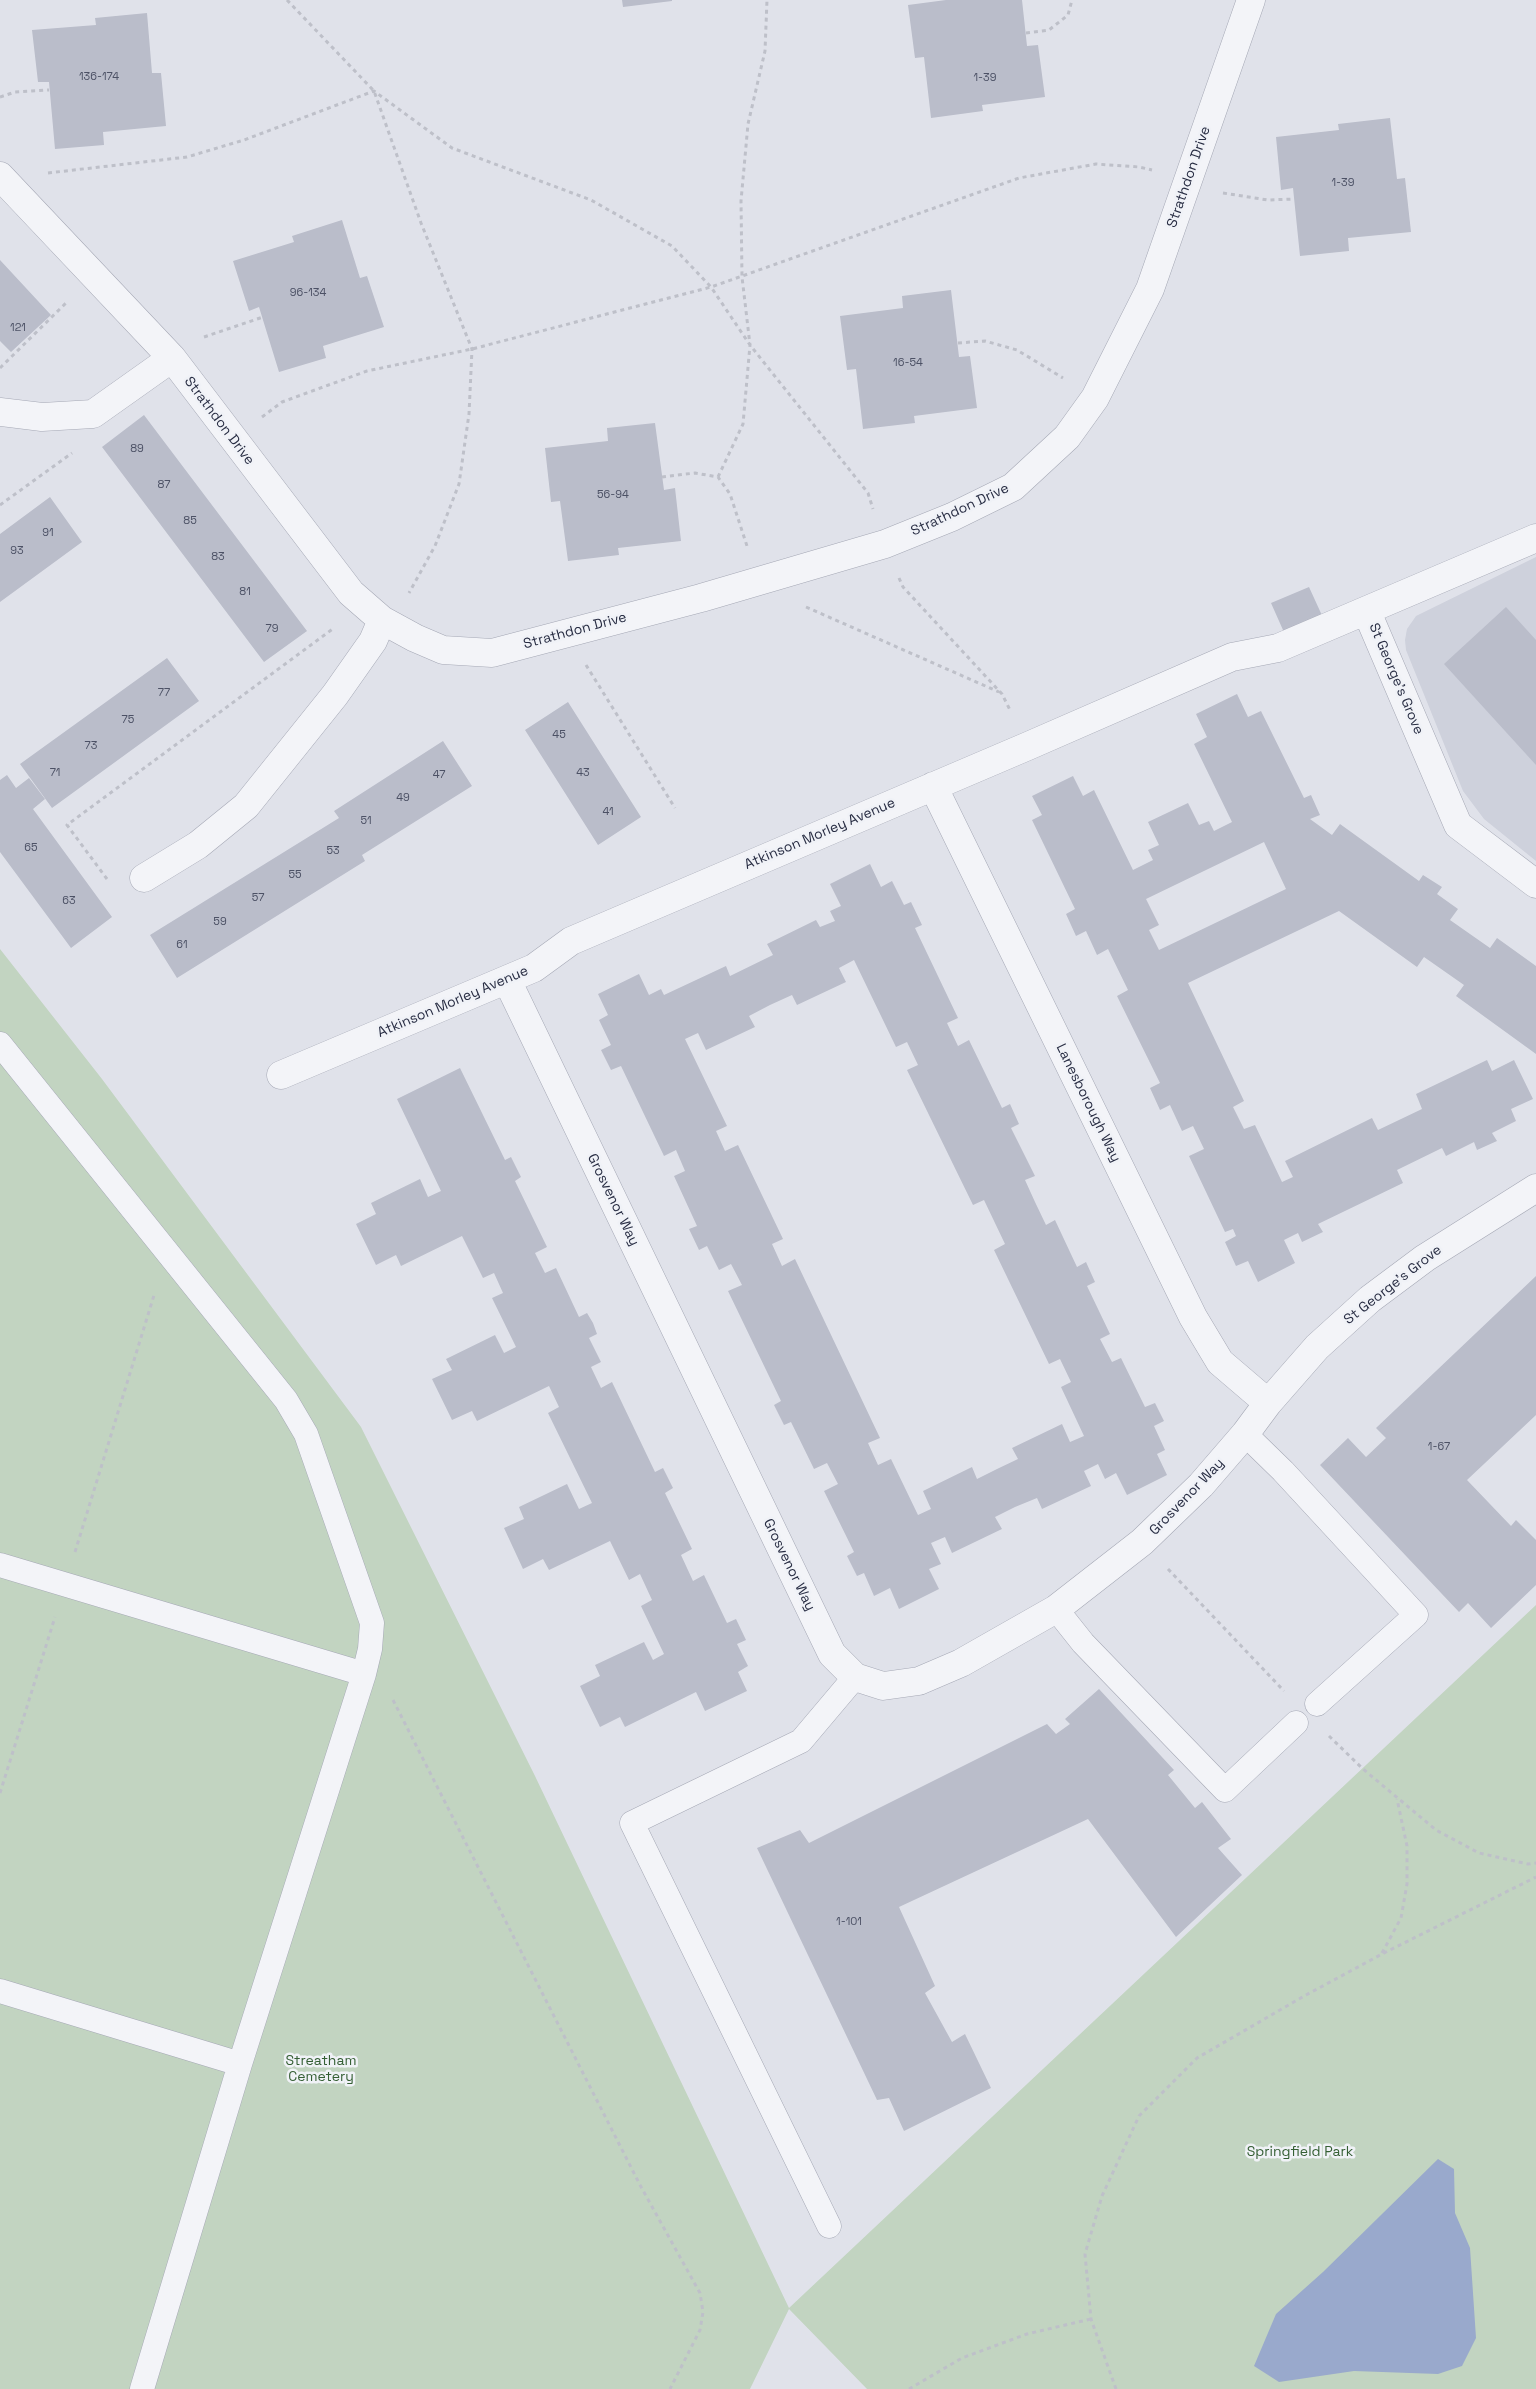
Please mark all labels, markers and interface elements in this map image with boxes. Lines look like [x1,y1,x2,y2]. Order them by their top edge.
house number: 136-174 [79,70,119,84]
house number: 1-39 [974,71,996,85]
street label: Strathdon Drive [1164,124,1214,230]
house number: 1-39 [1332,176,1354,190]
house number: 96-134 [290,286,326,300]
house number: 121 [10,321,26,335]
house number: 16-54 [893,356,923,370]
street label: Strathdon Drive [180,374,258,468]
house number: 89 [130,442,144,456]
house number: 87 [158,478,170,492]
street label: Strathdon Drive [908,480,1012,540]
house number: 56-94 [597,488,629,502]
house number: 85 [183,514,197,528]
house number: 91 [42,526,54,540]
house number: 93 [10,544,24,558]
house number: 83 [211,550,225,564]
house number: 81 [239,585,251,599]
street label: Strathdon Drive [522,609,628,653]
street label: St George's Grove [1365,621,1427,737]
house number: 79 [266,622,278,636]
house number: 77 [158,686,170,700]
house number: 75 [122,713,134,727]
house number: 45 [552,728,566,742]
house number: 73 [85,739,97,753]
house number: 71 [50,766,60,780]
house number: 43 [576,766,590,780]
house number: 47 [433,768,445,782]
house number: 49 [396,791,410,805]
street label: Atkinson Morley Avenue [742,795,898,873]
house number: 41 [602,805,614,819]
house number: 51 [360,814,372,828]
house number: 65 [24,841,38,855]
house number: 53 [326,844,340,858]
house number: 55 [288,868,302,882]
house number: 57 [252,891,264,905]
house number: 63 [62,894,76,908]
house number: 59 [213,915,227,929]
house number: 61 [176,938,188,952]
street label: Atkinson Morley Avenue [375,963,531,1041]
street label: Lanesborough Way [1052,1041,1124,1165]
street label: Grosvenor Way [583,1151,643,1249]
street label: St George's Grove [1341,1242,1445,1328]
house number: 1-67 [1428,1440,1450,1454]
street label: Grosvenor Way [1146,1455,1228,1539]
street label: Grosvenor Way [759,1516,819,1614]
house number: 1-101 [836,1915,862,1929]
park label: Streatham Cemetery [285,2053,357,2086]
park label: Springfield Park [1247,2144,1353,2160]

